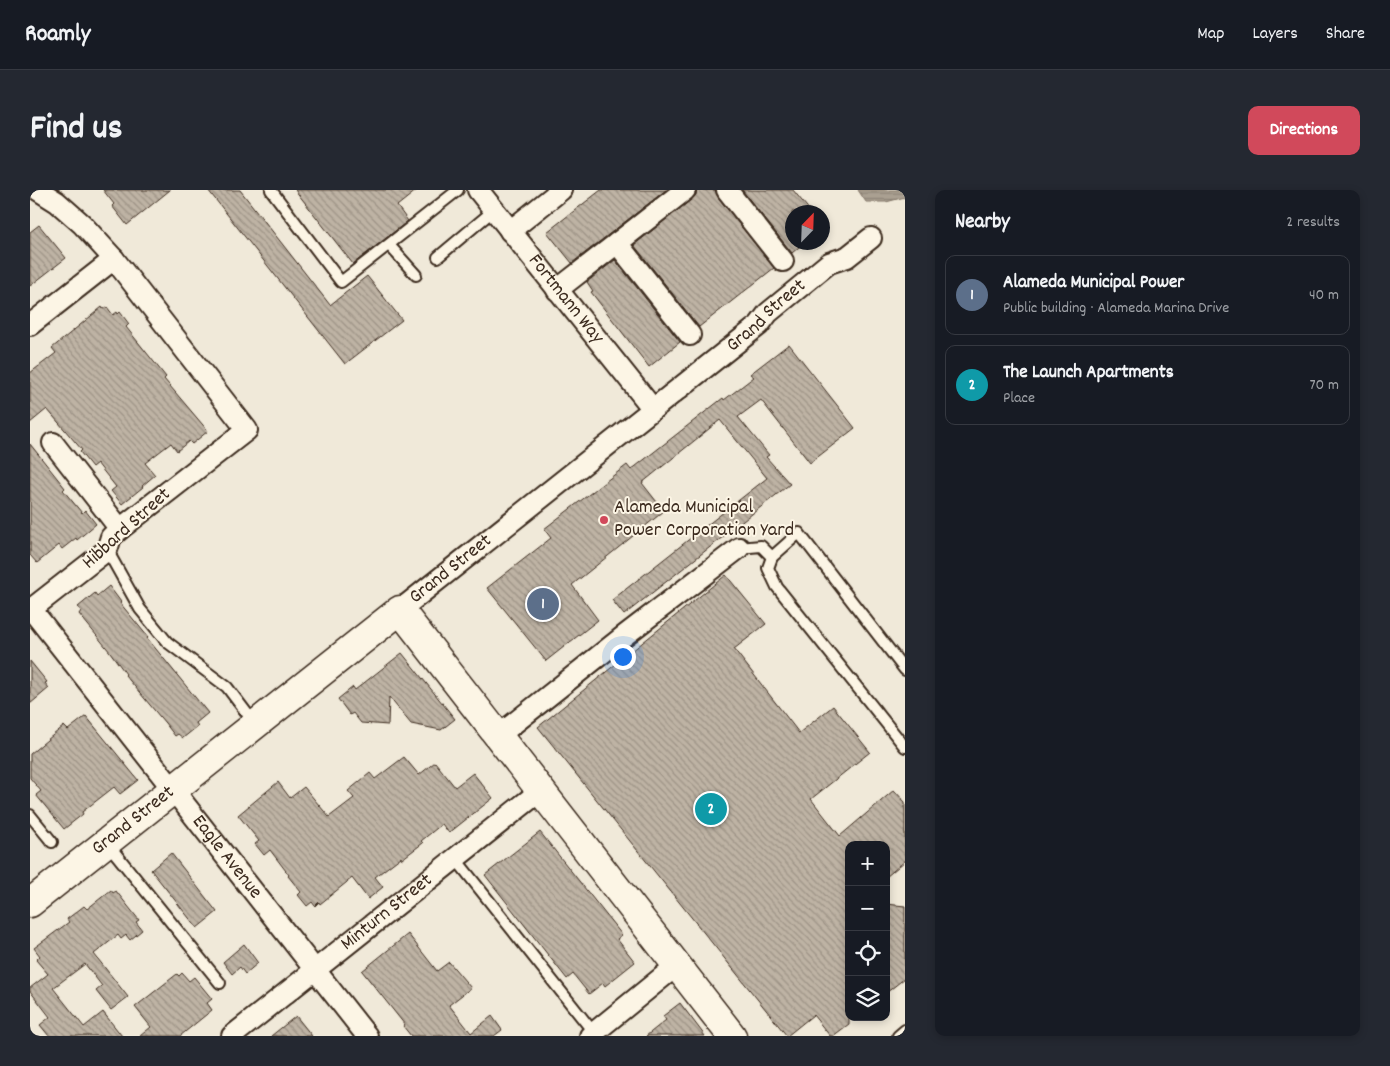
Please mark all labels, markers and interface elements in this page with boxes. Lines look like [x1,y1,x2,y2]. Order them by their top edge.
text: Roamly [25,18,91,52]
text: Map [1197,22,1224,47]
text: Layers [1252,22,1298,47]
text: Share [1326,22,1365,47]
text: Find us [30,105,122,155]
button: Directions [1248,106,1360,155]
north arrow [785,205,830,250]
text: Nearby [955,208,1010,238]
text: 2 results [1286,211,1340,234]
street label: Fortmann Way [521,248,611,351]
text: Alameda Municipal Power [1003,270,1184,297]
street label: Grand Street [721,273,812,359]
text: 1 [970,284,974,307]
text: 40 m [1309,284,1339,307]
text: Public building · Alameda Marina Drive [1003,297,1229,320]
text: The Launch Apartments [1003,360,1174,387]
text: 2 [969,374,976,397]
text: 70 m [1309,374,1339,397]
text: Place [1003,387,1035,410]
street label: Hibbard Street [77,482,177,576]
place label: Alameda Municipal Power Corporation Yard [614,494,794,545]
marker: Alameda Municipal Power Corporation Yard [598,514,610,526]
street label: Grand Street [404,528,498,611]
pin: 1 [527,585,559,623]
your location [610,644,636,670]
street label: Grand Street [86,779,181,863]
pin: 2 [695,790,727,828]
street label: Eagle Avenue [184,809,269,906]
map controls [845,841,890,1021]
button: + [845,841,890,886]
street label: Minturn Street [335,867,439,958]
button: − [845,886,890,931]
button: locate [845,931,890,976]
button: layers [845,976,890,1021]

